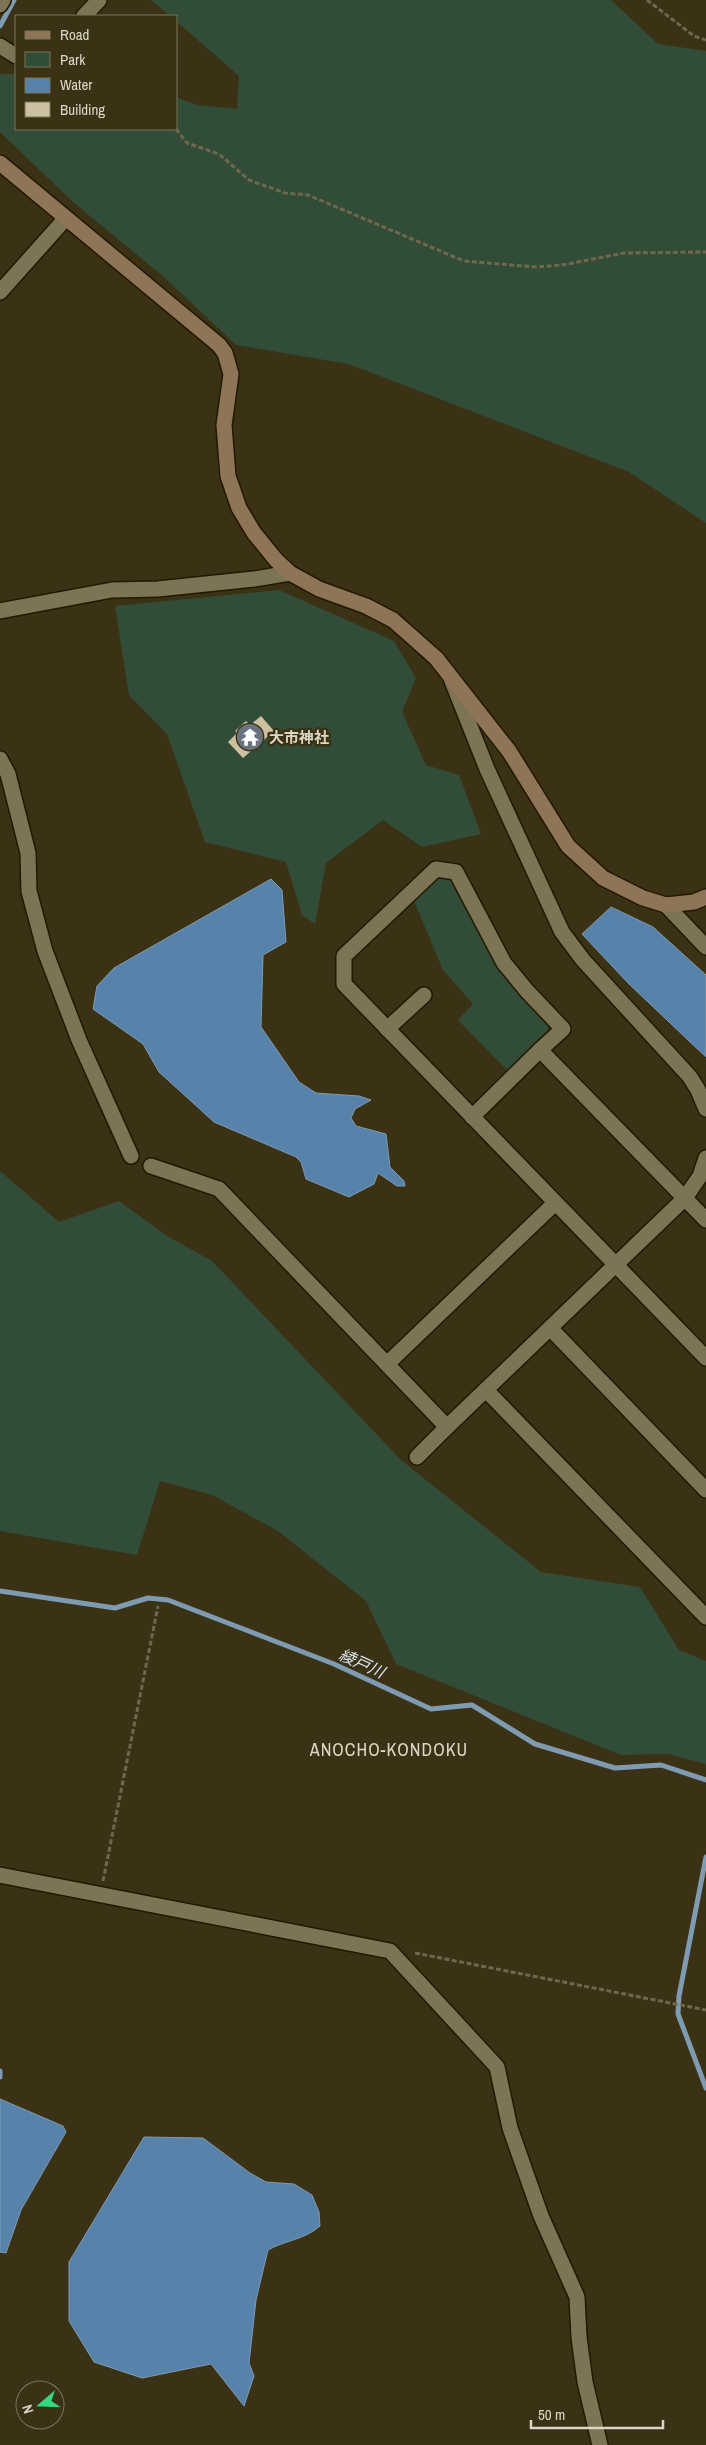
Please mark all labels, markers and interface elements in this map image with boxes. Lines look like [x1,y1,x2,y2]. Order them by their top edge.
legend [15,15,178,130]
text: Road [60,24,89,45]
text: Park [60,49,86,70]
text: Water [60,74,92,95]
text: Building [60,99,105,120]
temple icon: 大市神社 [235,722,265,752]
place label: 大市神社 [269,727,329,748]
water label: 綾戸川 [336,1643,390,1684]
district label: ANOCHO-KONDOKU [309,1737,468,1762]
north arrow [15,2380,65,2430]
scale bar [531,2398,664,2430]
text: N [18,2402,38,2416]
text: 50 m [538,2404,565,2425]

